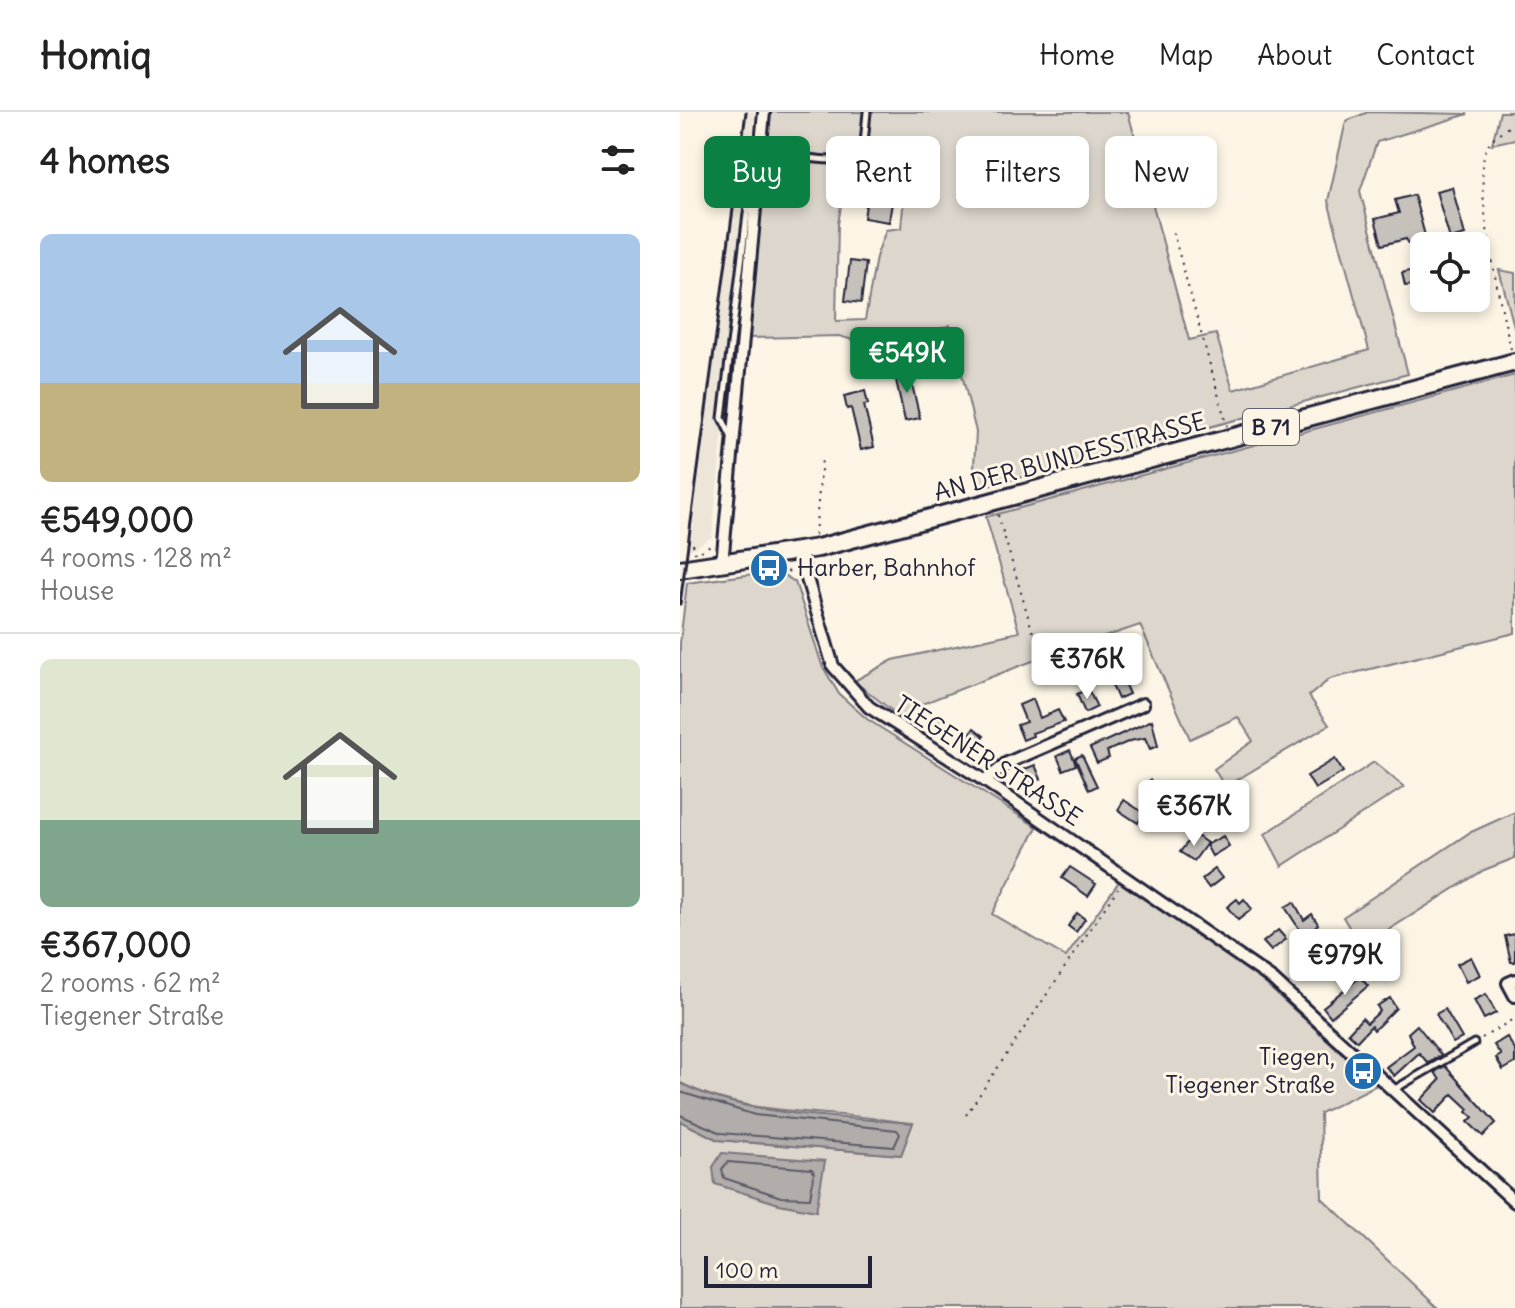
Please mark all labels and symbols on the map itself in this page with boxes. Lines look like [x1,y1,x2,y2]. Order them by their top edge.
pin: €549K [851,327,963,395]
street label: AN DER BUNDESSTRASSE [931,405,1209,507]
road number: B 71 [1243,409,1299,445]
bus stop icon: Harber, Bahnhof [748,547,790,589]
place label: Harber, Bahnhof [797,552,976,582]
pin: €376K [1031,633,1143,701]
street label: TIEGENER STRASSE [889,688,1088,832]
pin: €367K [1138,780,1250,848]
pin: €979K [1289,929,1401,997]
place label: Tiegen, Tiegener Straße [1165,1041,1335,1099]
bus stop icon: Tiegen, Tiegener Straße [1342,1050,1384,1092]
scale bar [704,1252,872,1288]

